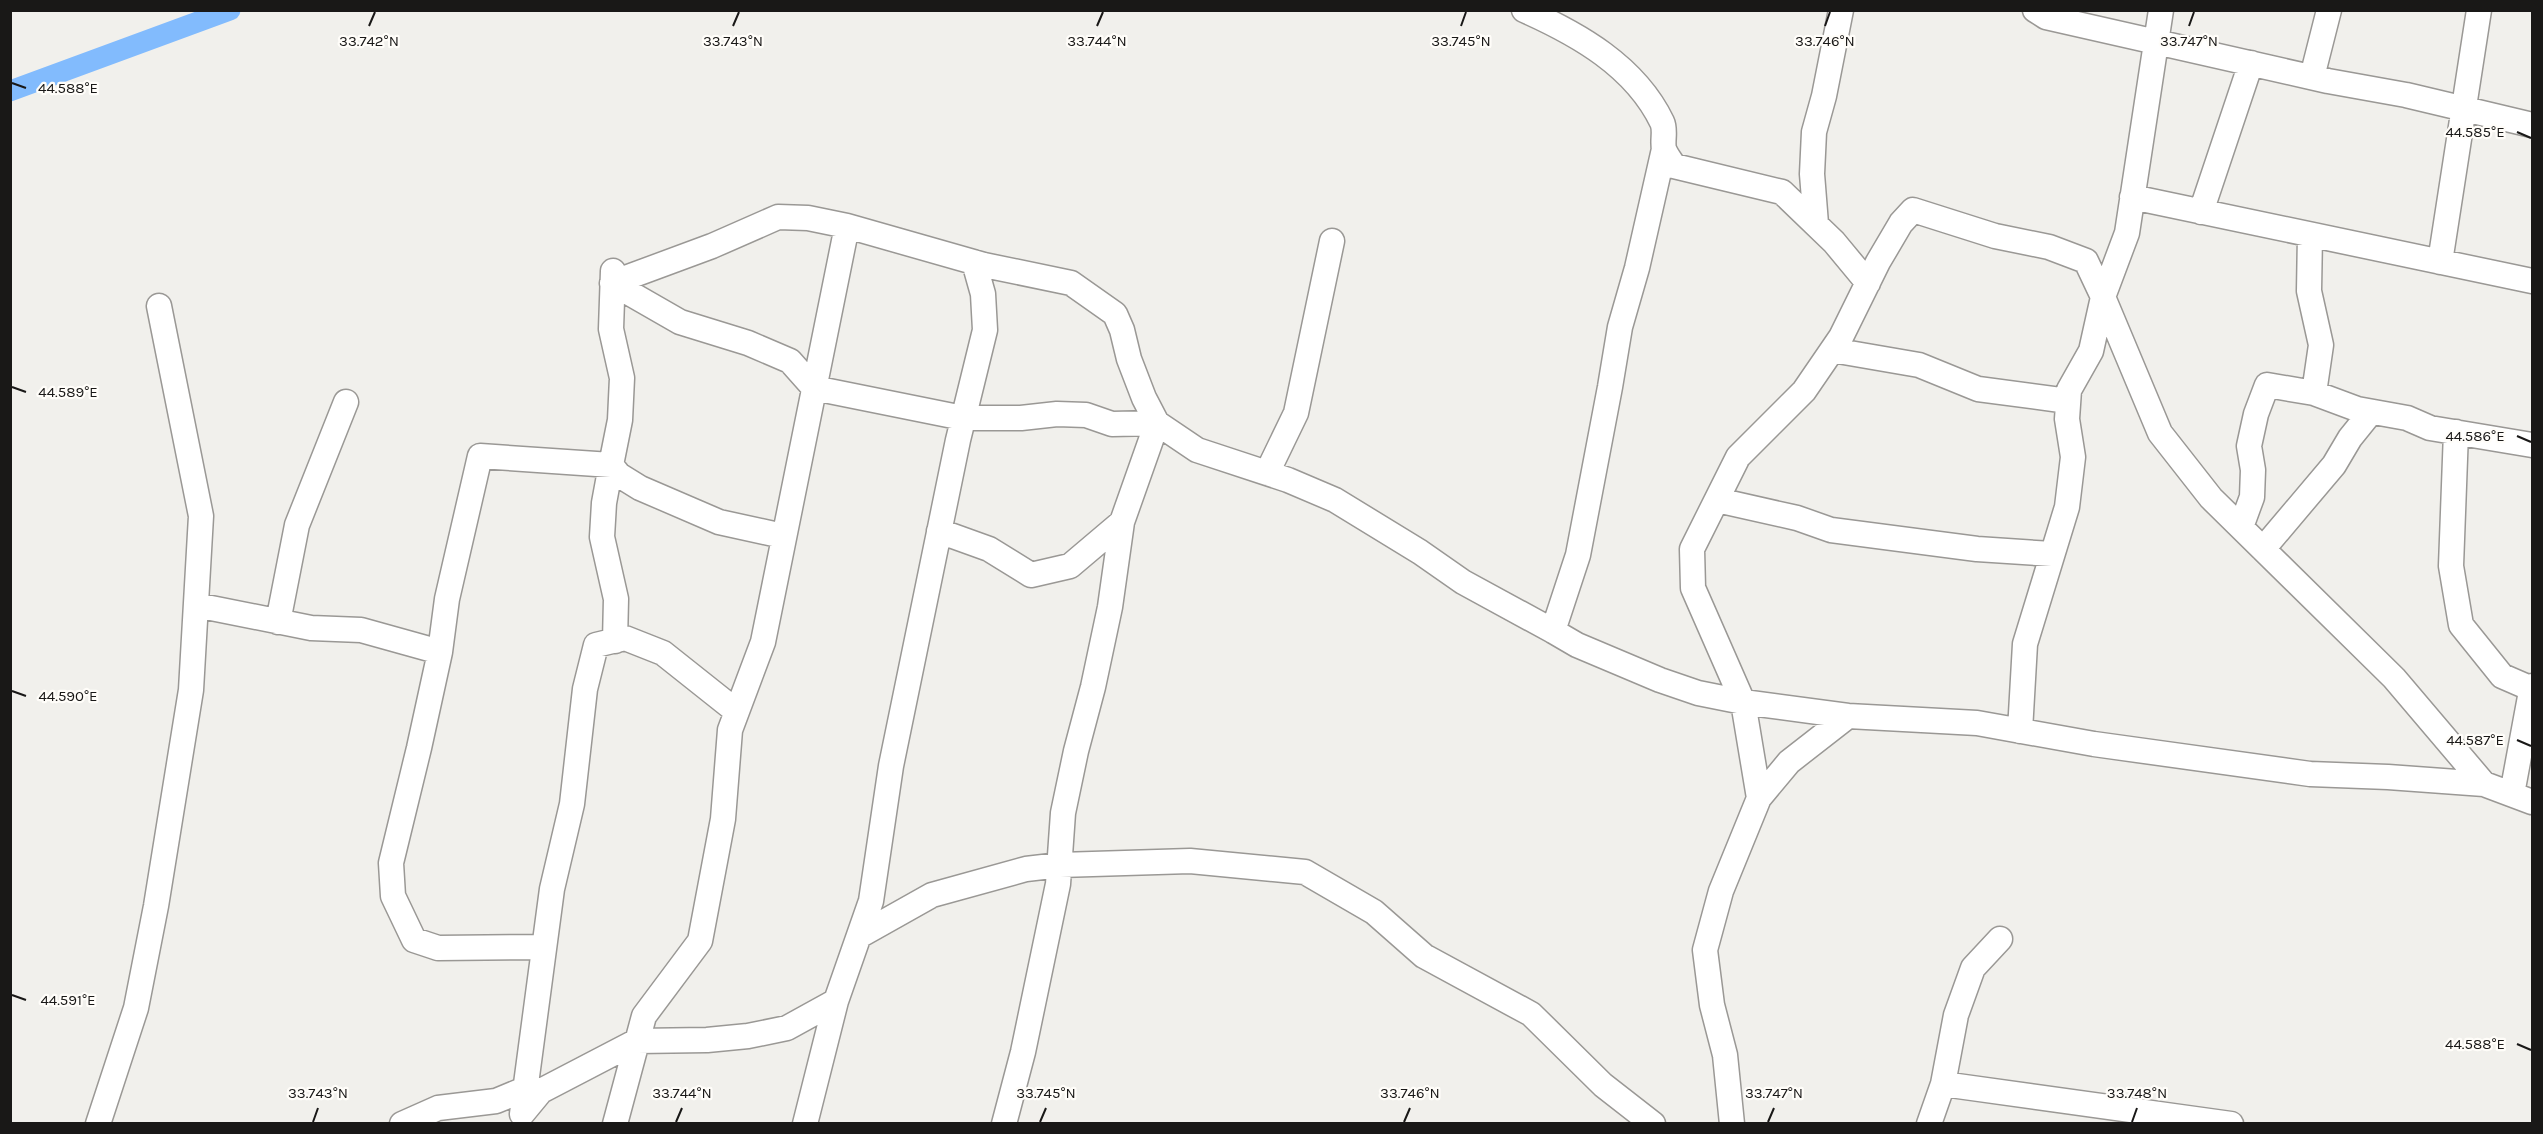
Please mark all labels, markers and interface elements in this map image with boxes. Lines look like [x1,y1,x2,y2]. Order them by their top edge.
text: 33.742°N [339,32,399,50]
text: 33.743°N [703,32,763,50]
text: 33.744°N [1067,32,1127,50]
text: 33.745°N [1431,32,1491,50]
text: 33.746°N [1795,32,1855,50]
text: 33.747°N [2160,32,2218,50]
text: 44.588°E [38,79,98,97]
text: 44.585°E [2445,123,2505,141]
text: 44.589°E [38,383,98,401]
text: 44.586°E [2445,427,2505,445]
text: 44.590°E [38,687,98,705]
text: 44.587°E [2446,731,2504,749]
text: 44.591°E [40,991,96,1009]
text: 44.588°E [2445,1035,2505,1053]
text: 33.743°N [288,1084,348,1102]
text: 33.744°N [652,1084,712,1102]
text: 33.745°N [1016,1084,1076,1102]
text: 33.746°N [1380,1084,1440,1102]
text: 33.747°N [1745,1084,1803,1102]
text: 33.748°N [2107,1084,2167,1102]

